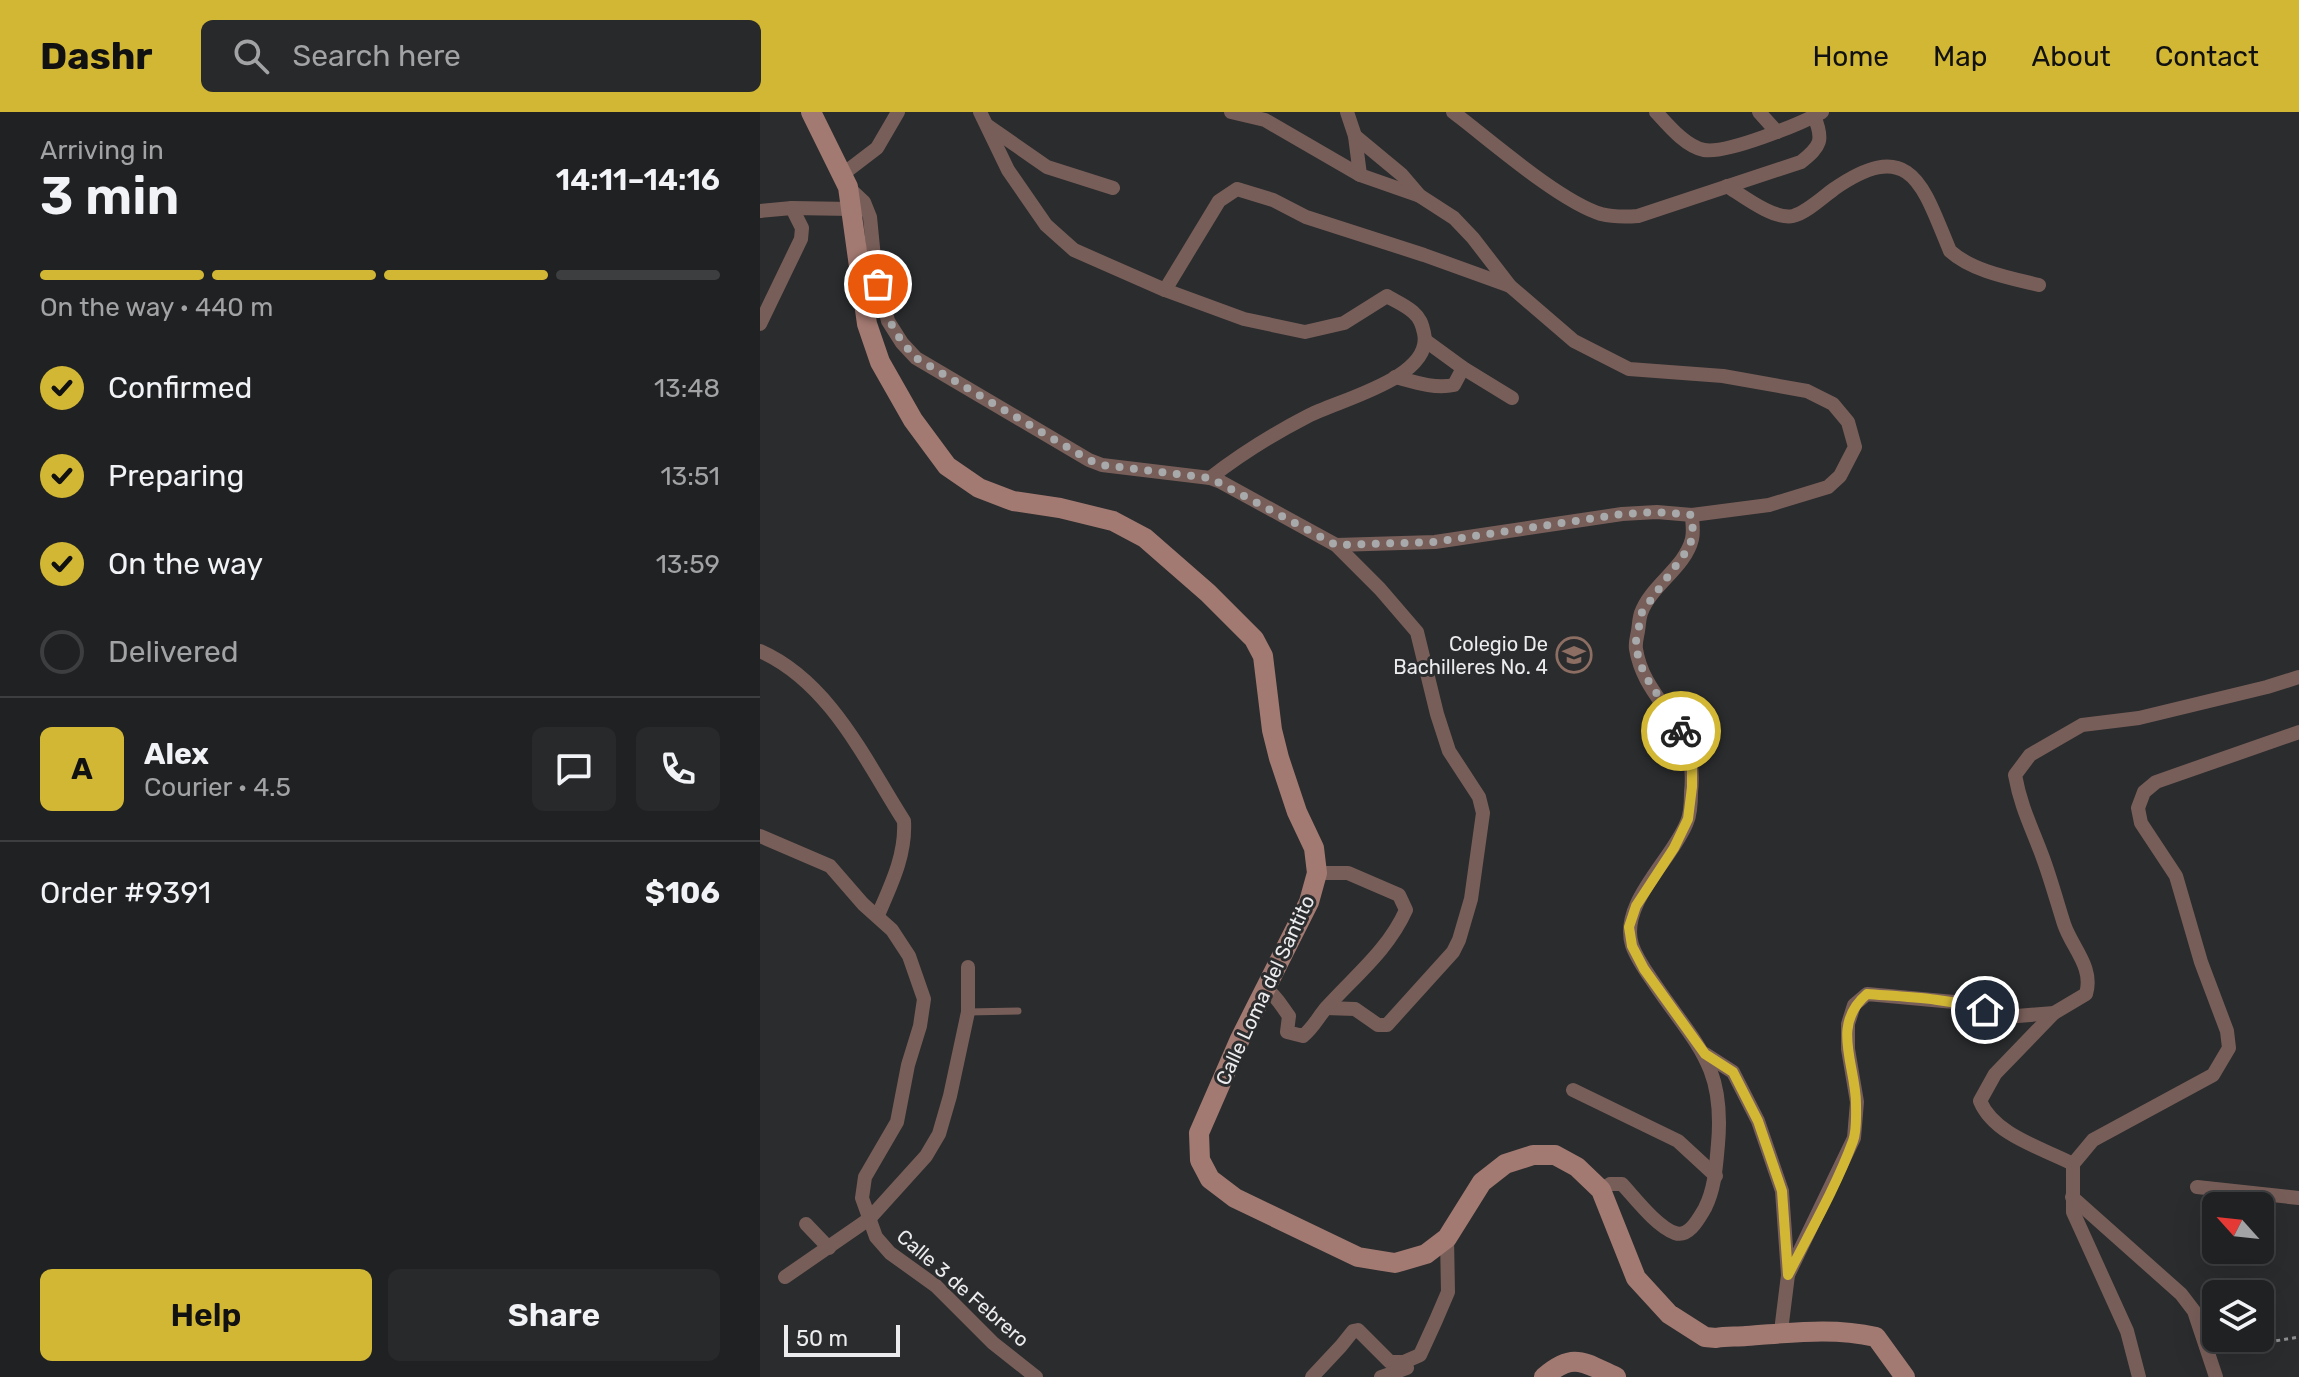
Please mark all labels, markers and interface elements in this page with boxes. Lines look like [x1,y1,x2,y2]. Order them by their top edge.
search box [201,20,761,92]
text: Dashr [40,33,153,79]
icon: search [229,34,273,78]
text: Search here [293,38,461,74]
text: Home [1812,40,1889,73]
text: Map [1933,40,1987,73]
text: About [2031,40,2111,73]
text: Contact [2155,40,2259,73]
text: Arriving in [40,135,164,166]
text: 14:11–14:16 [556,162,720,198]
text: 3 min [40,165,179,227]
pin [844,250,912,318]
icon: bag [856,262,900,306]
text: On the way · 440 m [40,292,273,323]
icon: check [40,366,84,410]
text: Confirmed [108,370,252,406]
text: 13:48 [654,373,720,404]
icon: check [40,454,84,498]
text: Preparing [108,458,244,494]
text: 13:51 [660,461,720,492]
icon: check [40,542,84,586]
text: On the way [108,546,263,582]
text: 13:59 [656,549,720,580]
place label: Colegio De Bachilleres No. 4 [1393,632,1548,679]
text: Delivered [108,634,239,670]
school or university icon: Colegio De Bachilleres No. 4 [1555,636,1593,674]
courier [1641,691,1721,771]
icon: bike [1659,709,1703,753]
button: chat [532,727,616,811]
button: phone [636,727,720,811]
text: Alex [144,736,209,772]
text: A [71,751,93,787]
text: Courier · 4.5 [144,772,291,803]
text: Order #9391 [40,875,211,911]
text: $106 [645,875,720,911]
street label: Calle Loma del Santito [1210,891,1320,1089]
pin [1951,976,2019,1044]
icon: home [1963,988,2007,1032]
north arrow [2202,1192,2274,1264]
map controls [2202,1192,2274,1352]
street label: Calle 3 de Febrero [892,1224,1034,1352]
button: Help [40,1269,372,1361]
button: Share [388,1269,720,1361]
button: layers [2202,1280,2274,1352]
scale bar [784,1321,900,1357]
text: 50 m [796,1325,848,1352]

